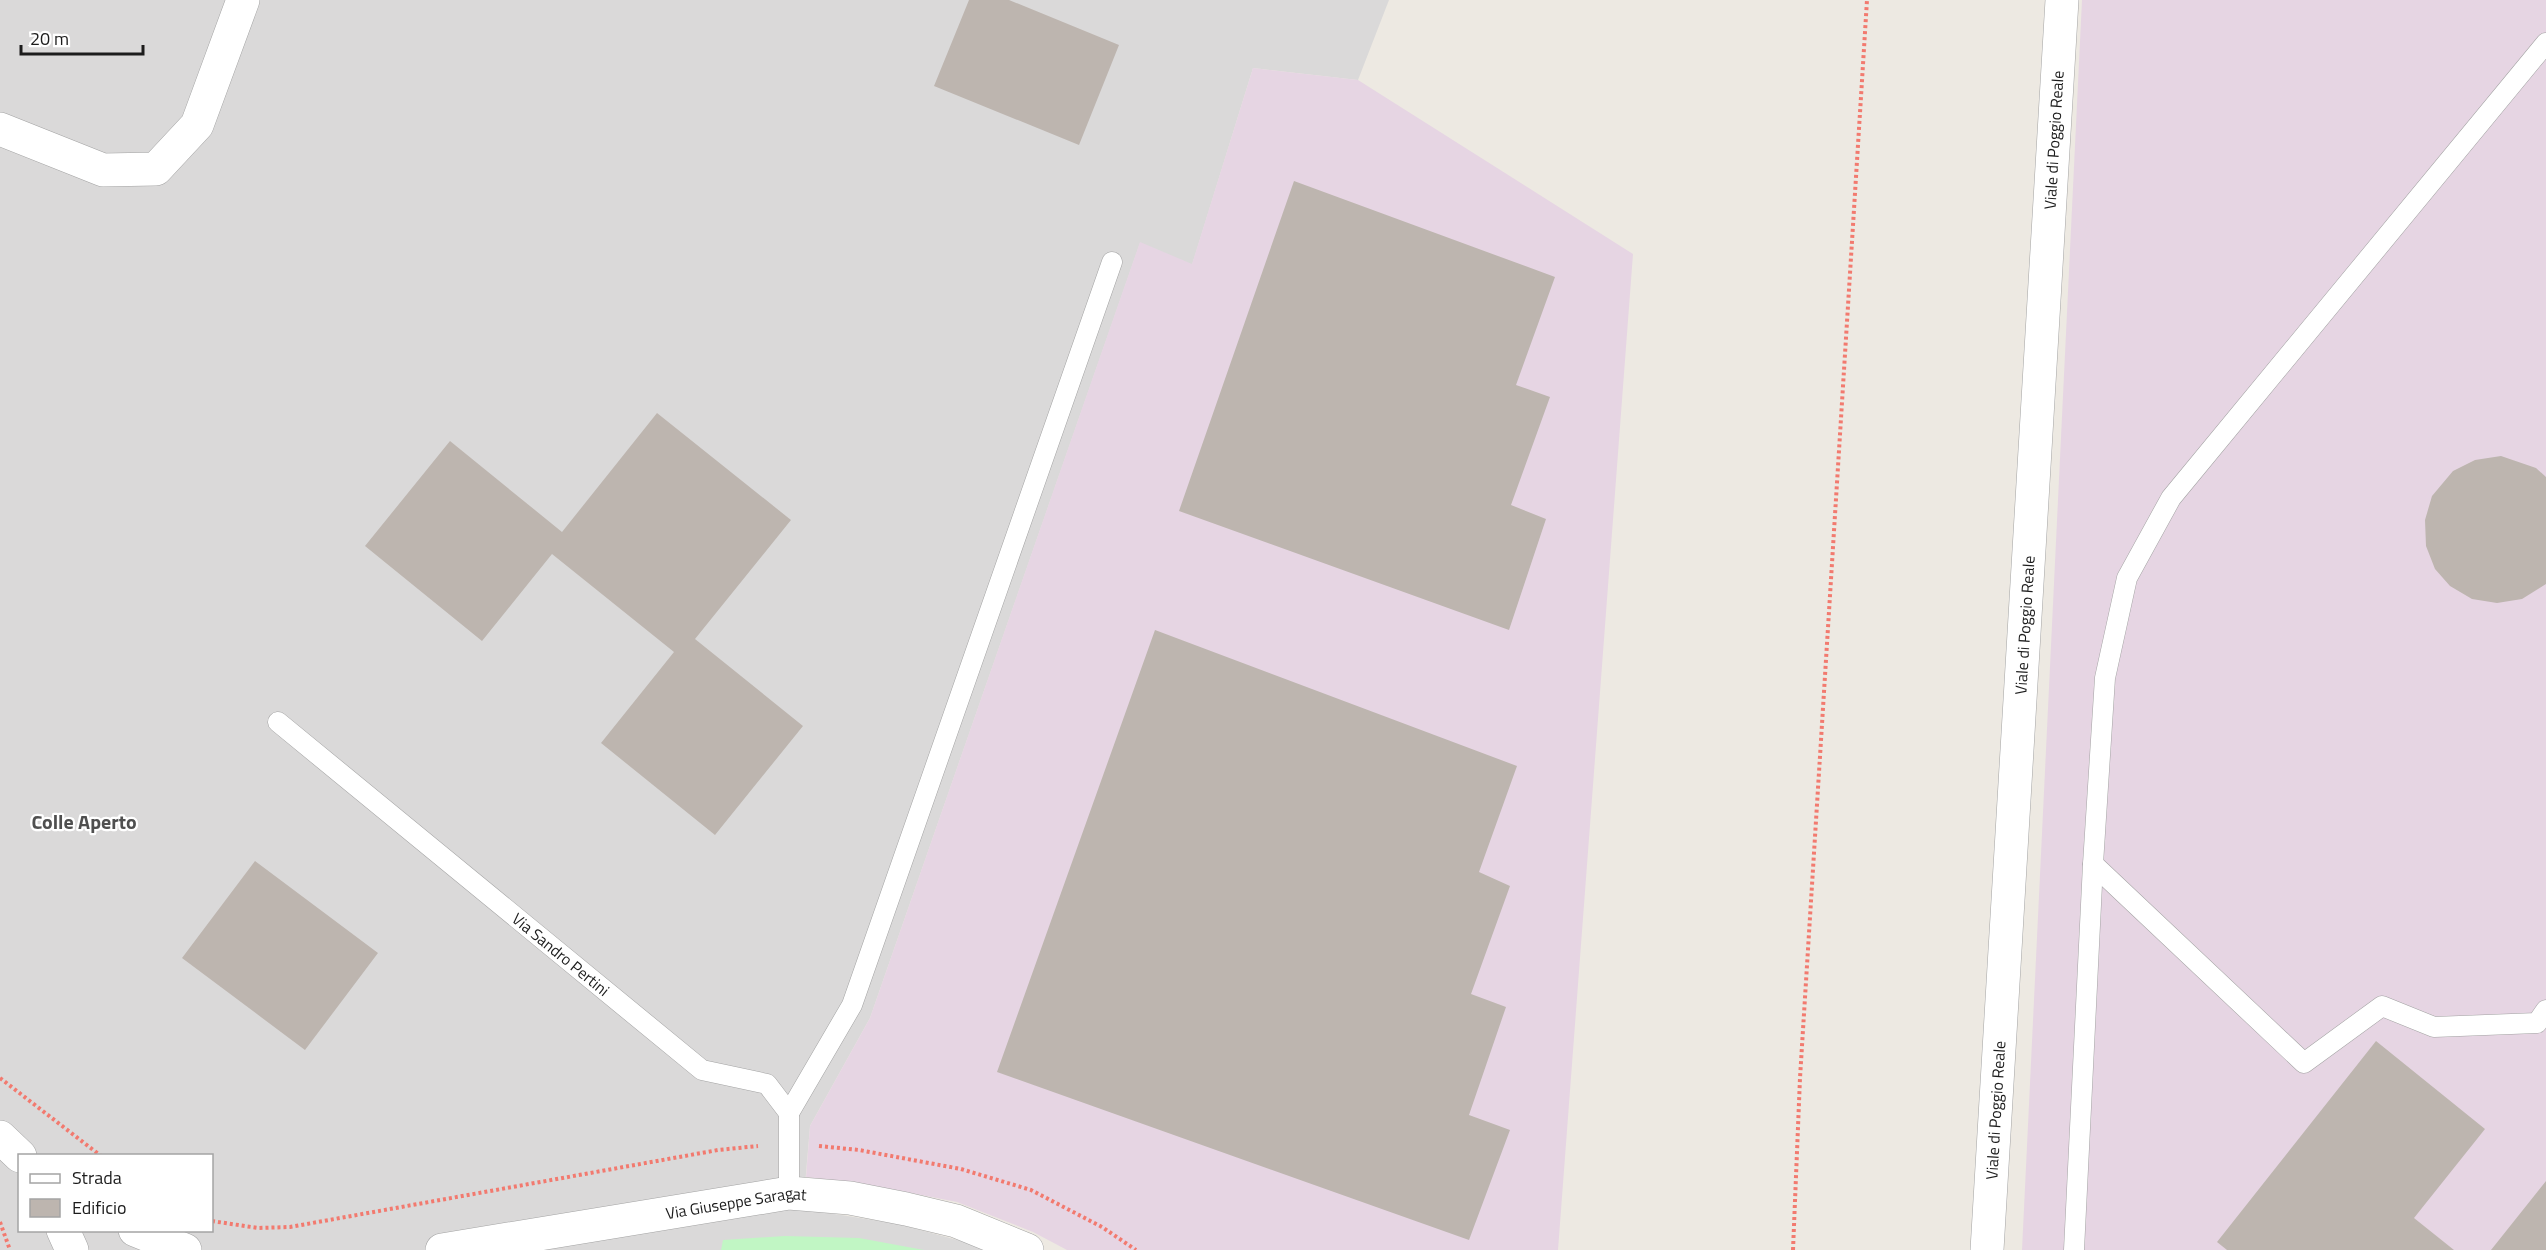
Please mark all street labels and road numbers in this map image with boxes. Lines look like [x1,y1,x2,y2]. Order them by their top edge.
street label: Viale di Poggio Reale [2037,70,2070,210]
street label: Viale di Poggio Reale [2008,555,2041,695]
street label: Via Sandro Pertini [507,907,615,1002]
street label: Viale di Poggio Reale [1979,1040,2012,1180]
street label: Via Giuseppe Saragat [664,1181,808,1225]

